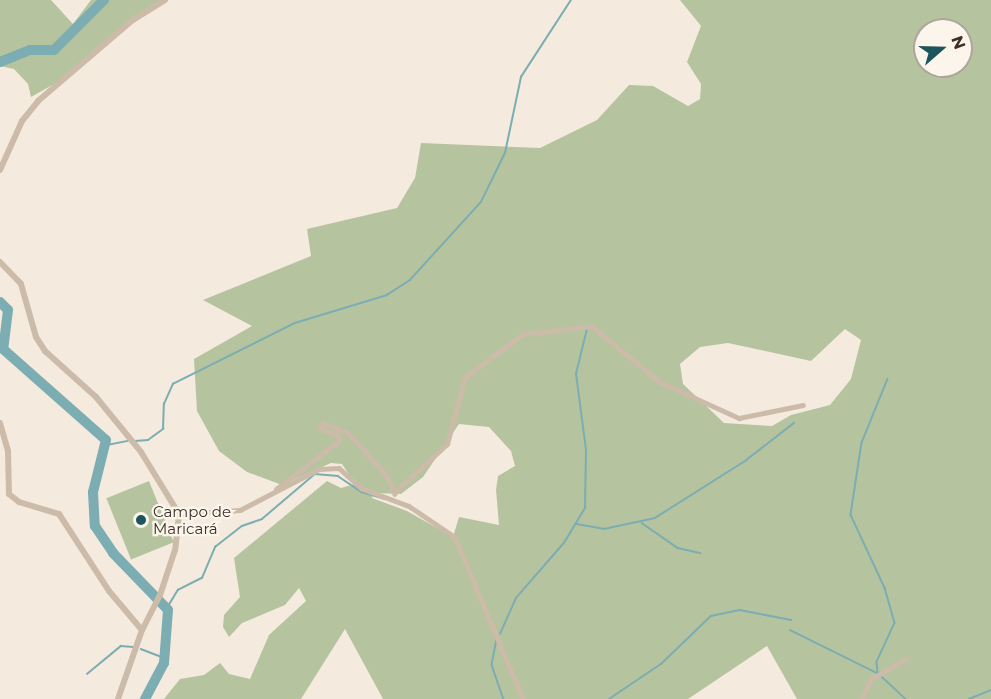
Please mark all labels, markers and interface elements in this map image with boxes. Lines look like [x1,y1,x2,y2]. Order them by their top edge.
north arrow [913,18,973,78]
text: N [947,33,970,52]
place label: Campo de Maricará [153,502,231,537]
marker: Campo de Maricará [134,513,148,527]

